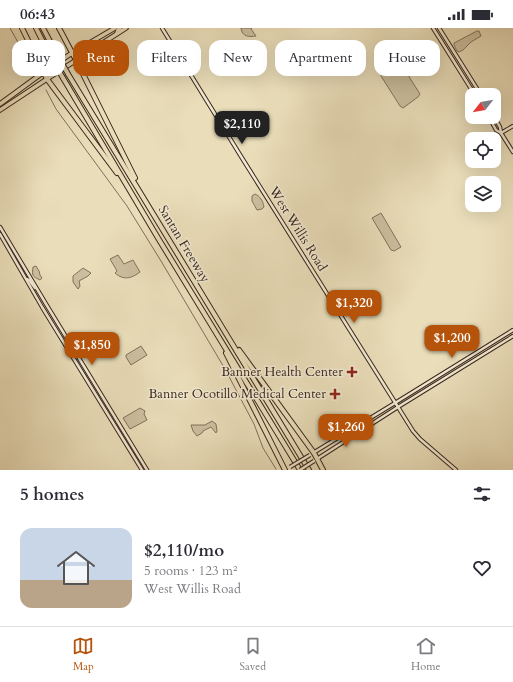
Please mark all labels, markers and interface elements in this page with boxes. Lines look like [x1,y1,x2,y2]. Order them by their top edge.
text: 06:43 [20,4,55,24]
chip: Buy [12,40,65,76]
chip: Rent [73,40,129,76]
chip: Filters [137,40,201,76]
chip: New [209,40,267,76]
chip: Apartment [275,40,366,76]
chip: House [374,40,440,76]
north arrow [465,88,501,124]
map controls [465,88,501,212]
pin: $2,110 [209,111,275,145]
text: $2,110 [223,115,261,133]
button: locate [465,132,501,168]
button: layers [465,176,501,212]
street label: West Willis Road [264,182,331,275]
street label: Santan Freeway [154,202,214,286]
pin: $1,320 [321,290,387,324]
text: $1,320 [335,294,373,312]
pin: $1,200 [419,325,485,359]
text: $1,200 [433,329,471,347]
pin: $1,850 [59,332,125,366]
text: $1,850 [73,336,111,354]
place label: Banner Health Center [221,363,343,381]
marker: Banner Health Center [346,366,358,378]
place label: Banner Ocotillo Medical Center [148,385,326,403]
marker: Banner Ocotillo Medical Center [329,388,341,400]
pin: $1,260 [313,414,379,448]
text: $1,260 [327,418,365,436]
text: 5 homes [20,483,84,506]
icon: filters [471,483,493,505]
text: $2,110/mo [144,539,224,562]
icon: home [52,544,100,592]
icon: heart [471,557,493,579]
text: 5 rooms · 123 m² [144,562,237,580]
text: West Willis Road [144,580,241,598]
tab: Map [72,635,94,674]
tab: Saved [239,635,266,674]
tab: Home [411,635,441,674]

